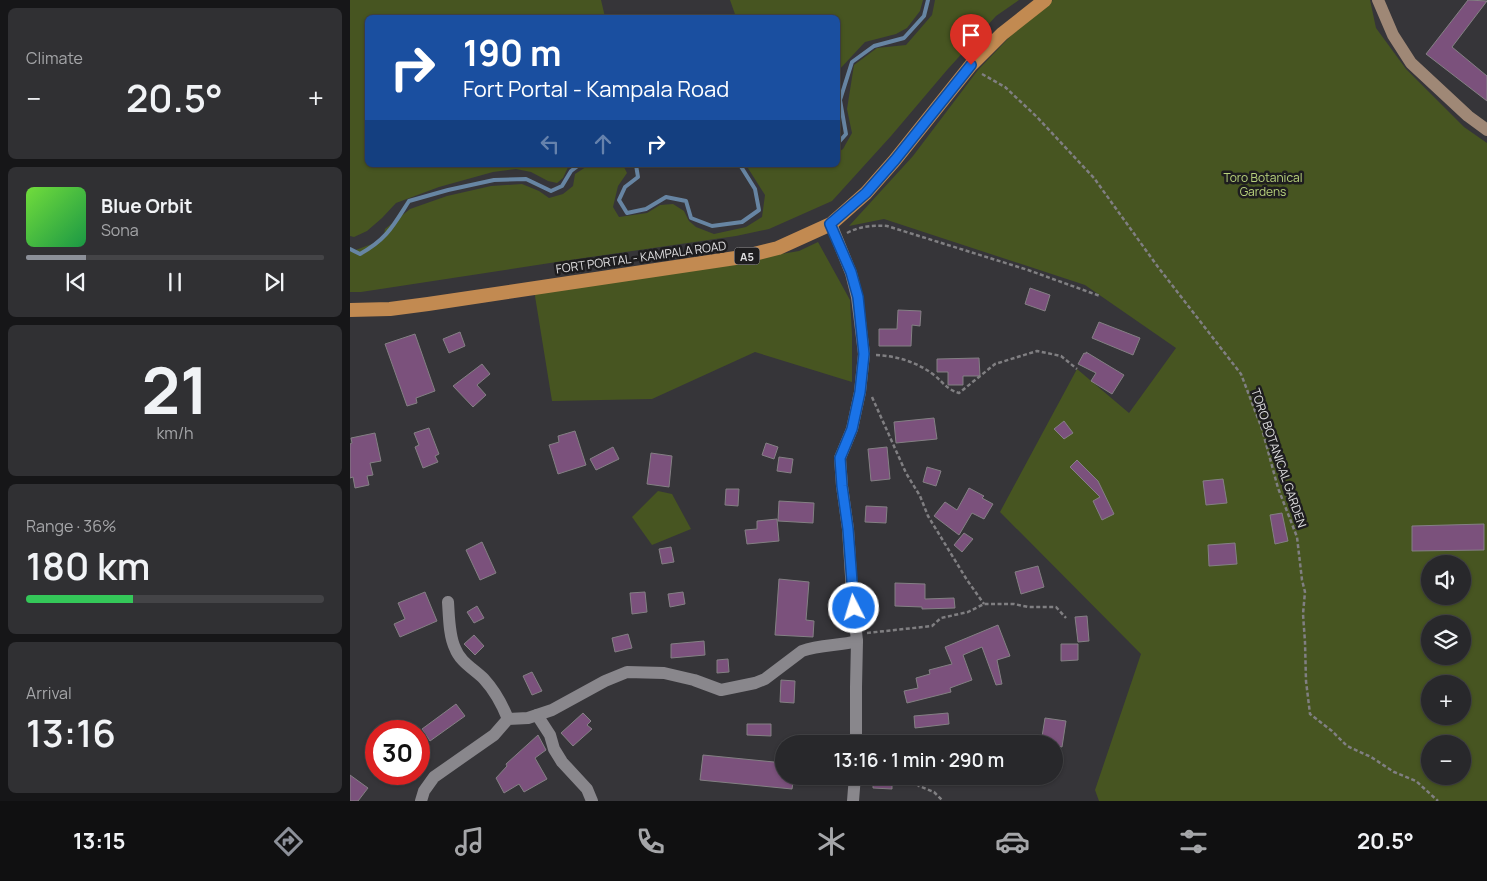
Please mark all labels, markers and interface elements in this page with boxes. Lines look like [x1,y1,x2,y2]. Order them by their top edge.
pin [950,14,992,65]
icon: arrive [957,21,985,49]
text: 190 m [463,29,562,77]
icon: right [380,35,445,100]
text: Climate [26,47,83,69]
text: 20.5° [126,71,223,123]
text: Fort Portal - Kampala Road [463,74,729,104]
text: − [26,79,41,117]
text: + [308,79,324,117]
icon: left [536,130,564,158]
icon: ahead [589,130,617,158]
icon: right [642,130,670,158]
park label: Toro Botanical Gardens [1224,169,1302,200]
text: Blue Orbit [101,193,193,219]
text: Sona [101,219,139,241]
street label: FORT PORTAL - KAMPALA ROAD [555,237,727,277]
road number: A5 [734,248,760,264]
icon: previous [62,268,90,296]
icon: pause [161,268,189,296]
icon: next [260,268,288,296]
text: 21 [141,345,209,434]
street label: TORO BOTANICAL GARDEN [1247,386,1311,530]
text: km/h [156,422,194,444]
text: Range · 36% [26,515,117,537]
text: 180 km [26,539,150,591]
map controls [1421,555,1471,785]
button: sound [1421,555,1471,605]
position arrow [827,581,879,633]
button: layers [1421,615,1471,665]
button: + [1421,675,1471,725]
text: Arrival [26,682,72,704]
text: 13:16 [26,706,116,758]
speed limit sign: 30 [365,720,430,785]
button: − [1421,735,1471,785]
text: 13:16 · 1 min · 290 m [834,747,1004,773]
icon: directions [271,824,306,859]
icon: music [452,824,487,859]
icon: phone [633,824,668,859]
icon: climate [814,824,849,859]
icon: car [995,824,1030,859]
icon: filters [1176,824,1211,859]
text: 13:15 [73,826,125,856]
text: 20.5° [1357,826,1414,856]

